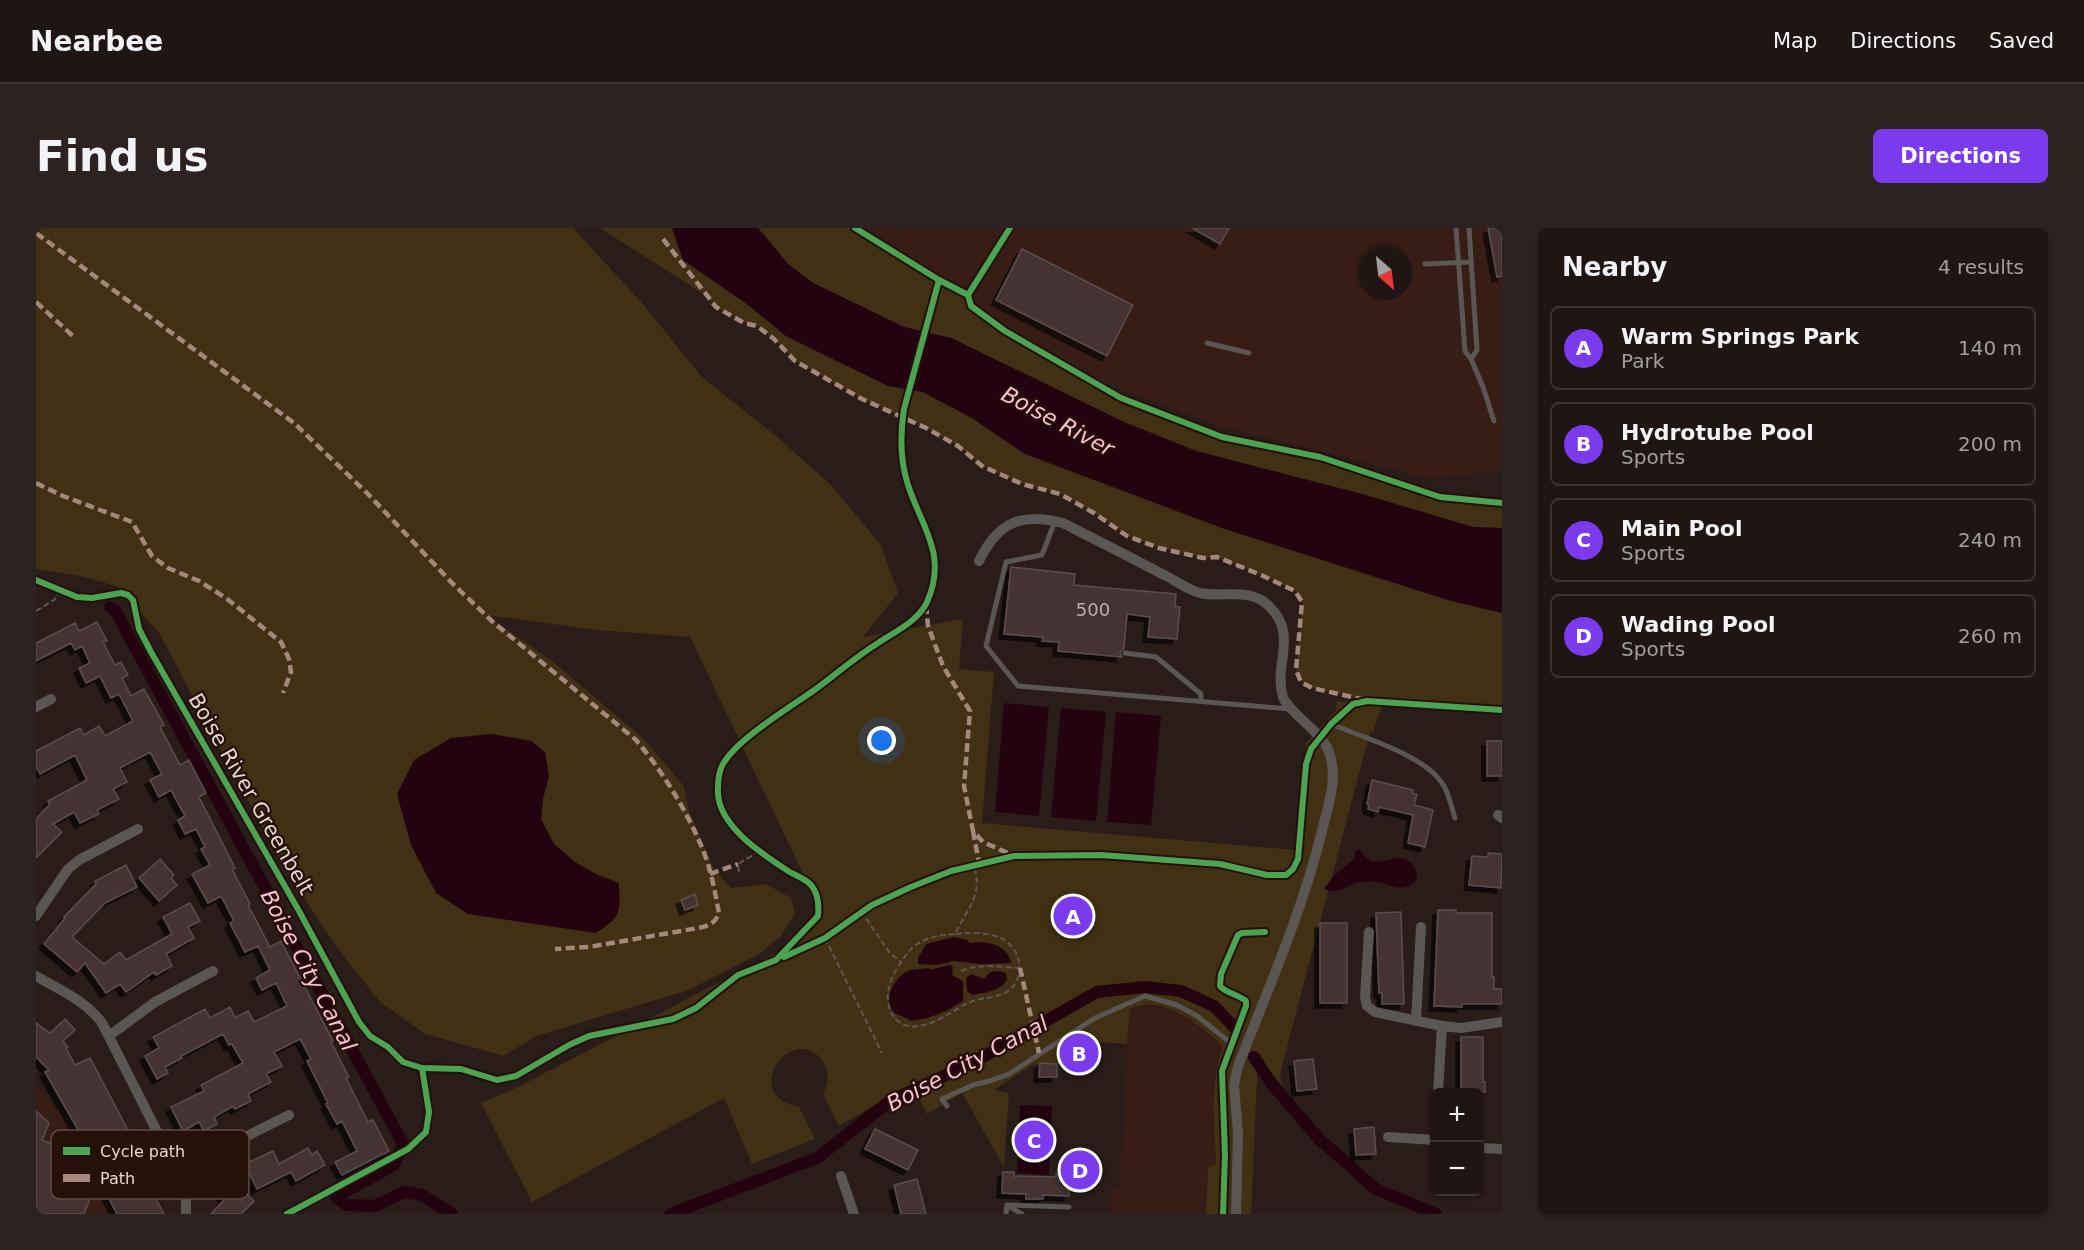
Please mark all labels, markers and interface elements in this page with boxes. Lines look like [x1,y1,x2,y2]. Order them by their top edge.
text: Nearbee [30,25,163,58]
text: Map [1773,29,1817,53]
text: Directions [1850,29,1956,53]
text: Saved [1989,29,2054,53]
button: Directions [1873,129,2048,183]
text: Find us [36,132,209,181]
north arrow [1358,246,1412,300]
text: Nearby [1562,252,1667,282]
text: 4 results [1938,255,2024,279]
text: Warm Springs Park [1621,324,1859,349]
text: A [1576,336,1591,360]
text: 140 m [1958,336,2022,360]
text: Park [1621,349,1664,373]
water label: Boise River [997,381,1120,462]
text: Hydrotube Pool [1621,420,1814,445]
text: B [1576,432,1591,456]
text: 200 m [1958,432,2022,456]
text: Sports [1621,445,1685,469]
text: Main Pool [1621,516,1743,541]
text: C [1576,528,1591,552]
text: 240 m [1958,528,2022,552]
text: Sports [1621,541,1685,565]
house number: 500 [1076,599,1110,620]
text: Wading Pool [1621,612,1776,637]
text: D [1575,624,1592,648]
text: 260 m [1958,624,2022,648]
text: Sports [1621,637,1685,661]
street label: Boise River Greenbelt [183,689,319,899]
your location [867,726,896,755]
water label: Boise City Canal [255,885,362,1055]
pin: A [1054,894,1092,938]
water label: Boise City Canal [882,1010,1052,1117]
pin: B [1060,1030,1098,1076]
map controls [1430,1088,1484,1196]
button: + [1430,1088,1484,1142]
pin: C [1014,1118,1054,1162]
legend [51,1130,249,1199]
text: Cycle path [100,1142,185,1161]
button: − [1430,1142,1484,1196]
pin: D [1060,1148,1100,1192]
text: Path [100,1169,135,1188]

